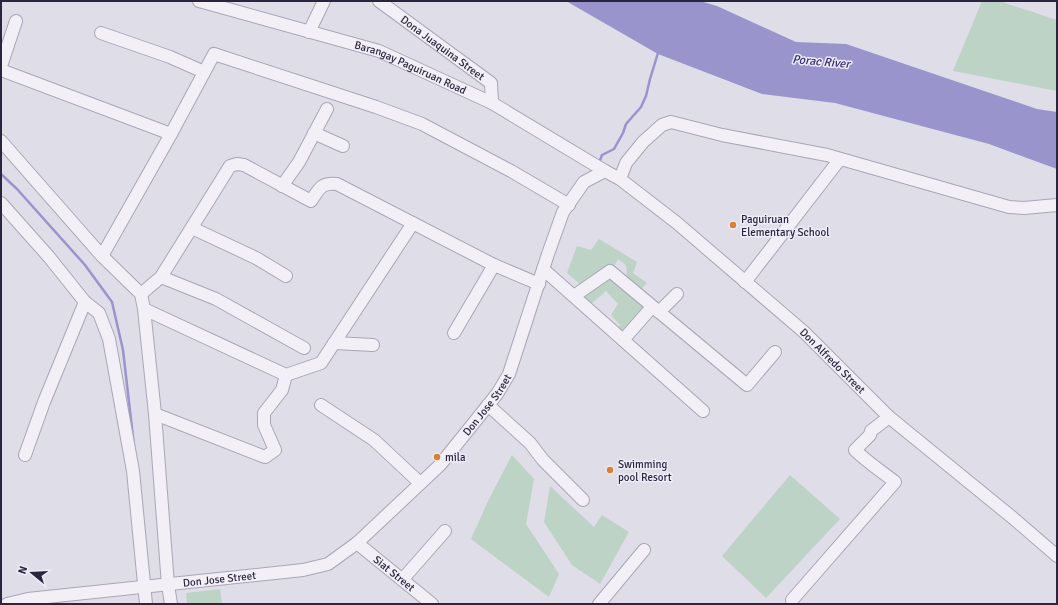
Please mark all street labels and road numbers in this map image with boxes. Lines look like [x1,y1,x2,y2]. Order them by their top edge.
street label: Dona Juaquina Street [398,13,487,83]
street label: Barangay Paguiruan Road [353,38,469,97]
street label: Don Alfredo Street [797,325,868,396]
street label: Don Jose Street [460,372,514,438]
street label: Siat Street [371,553,418,594]
street label: Don Jose Street [182,568,257,589]

